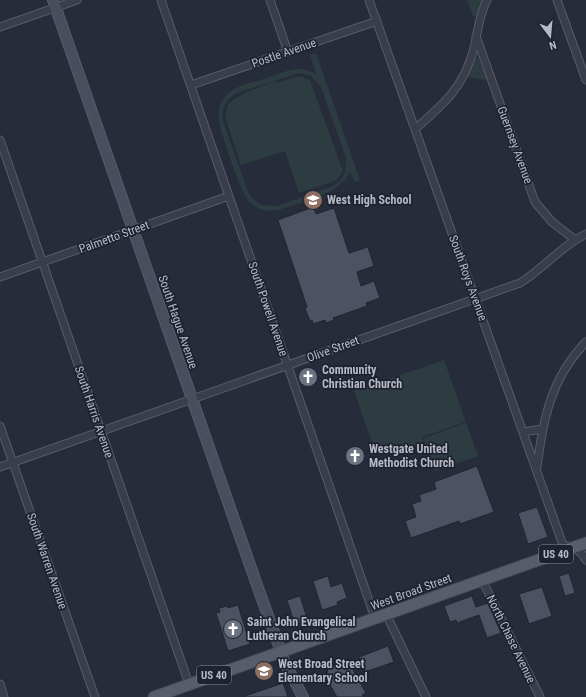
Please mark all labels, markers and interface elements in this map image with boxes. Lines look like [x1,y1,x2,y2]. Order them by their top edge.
north arrow [530,16,570,56]
street label: Postle Avenue [250,35,318,71]
text: N [547,38,558,52]
street label: Guernsey Avenue [495,104,536,186]
school or university icon: West High School [302,189,324,211]
place label: West High School [327,193,411,207]
street label: Palmetto Street [77,218,151,256]
street label: South Roys Avenue [446,233,490,323]
street label: South Powell Avenue [245,260,291,358]
street label: South Hague Avenue [155,273,201,371]
street label: Olive Street [305,333,361,365]
place label: Community Christian Church [322,363,402,391]
street label: South Harris Avenue [72,364,116,460]
church icon: Community Christian Church [297,366,319,388]
place label: Westgate United Methodist Church [369,442,454,470]
church icon: Westgate United Methodist Church [344,445,366,467]
street label: South Warren Avenue [24,511,70,611]
road number: US 40 [539,545,573,563]
street label: West Broad Street [369,571,454,613]
street label: North Chase Avenue [484,593,539,686]
place label: Saint John Evangelical Lutheran Church [247,615,356,643]
church icon: Saint John Evangelical Lutheran Church [222,618,244,640]
place label: West Broad Street Elementary School [278,657,368,685]
school or university icon: West Broad Street Elementary School [253,660,275,682]
road number: US 40 [197,666,231,684]

